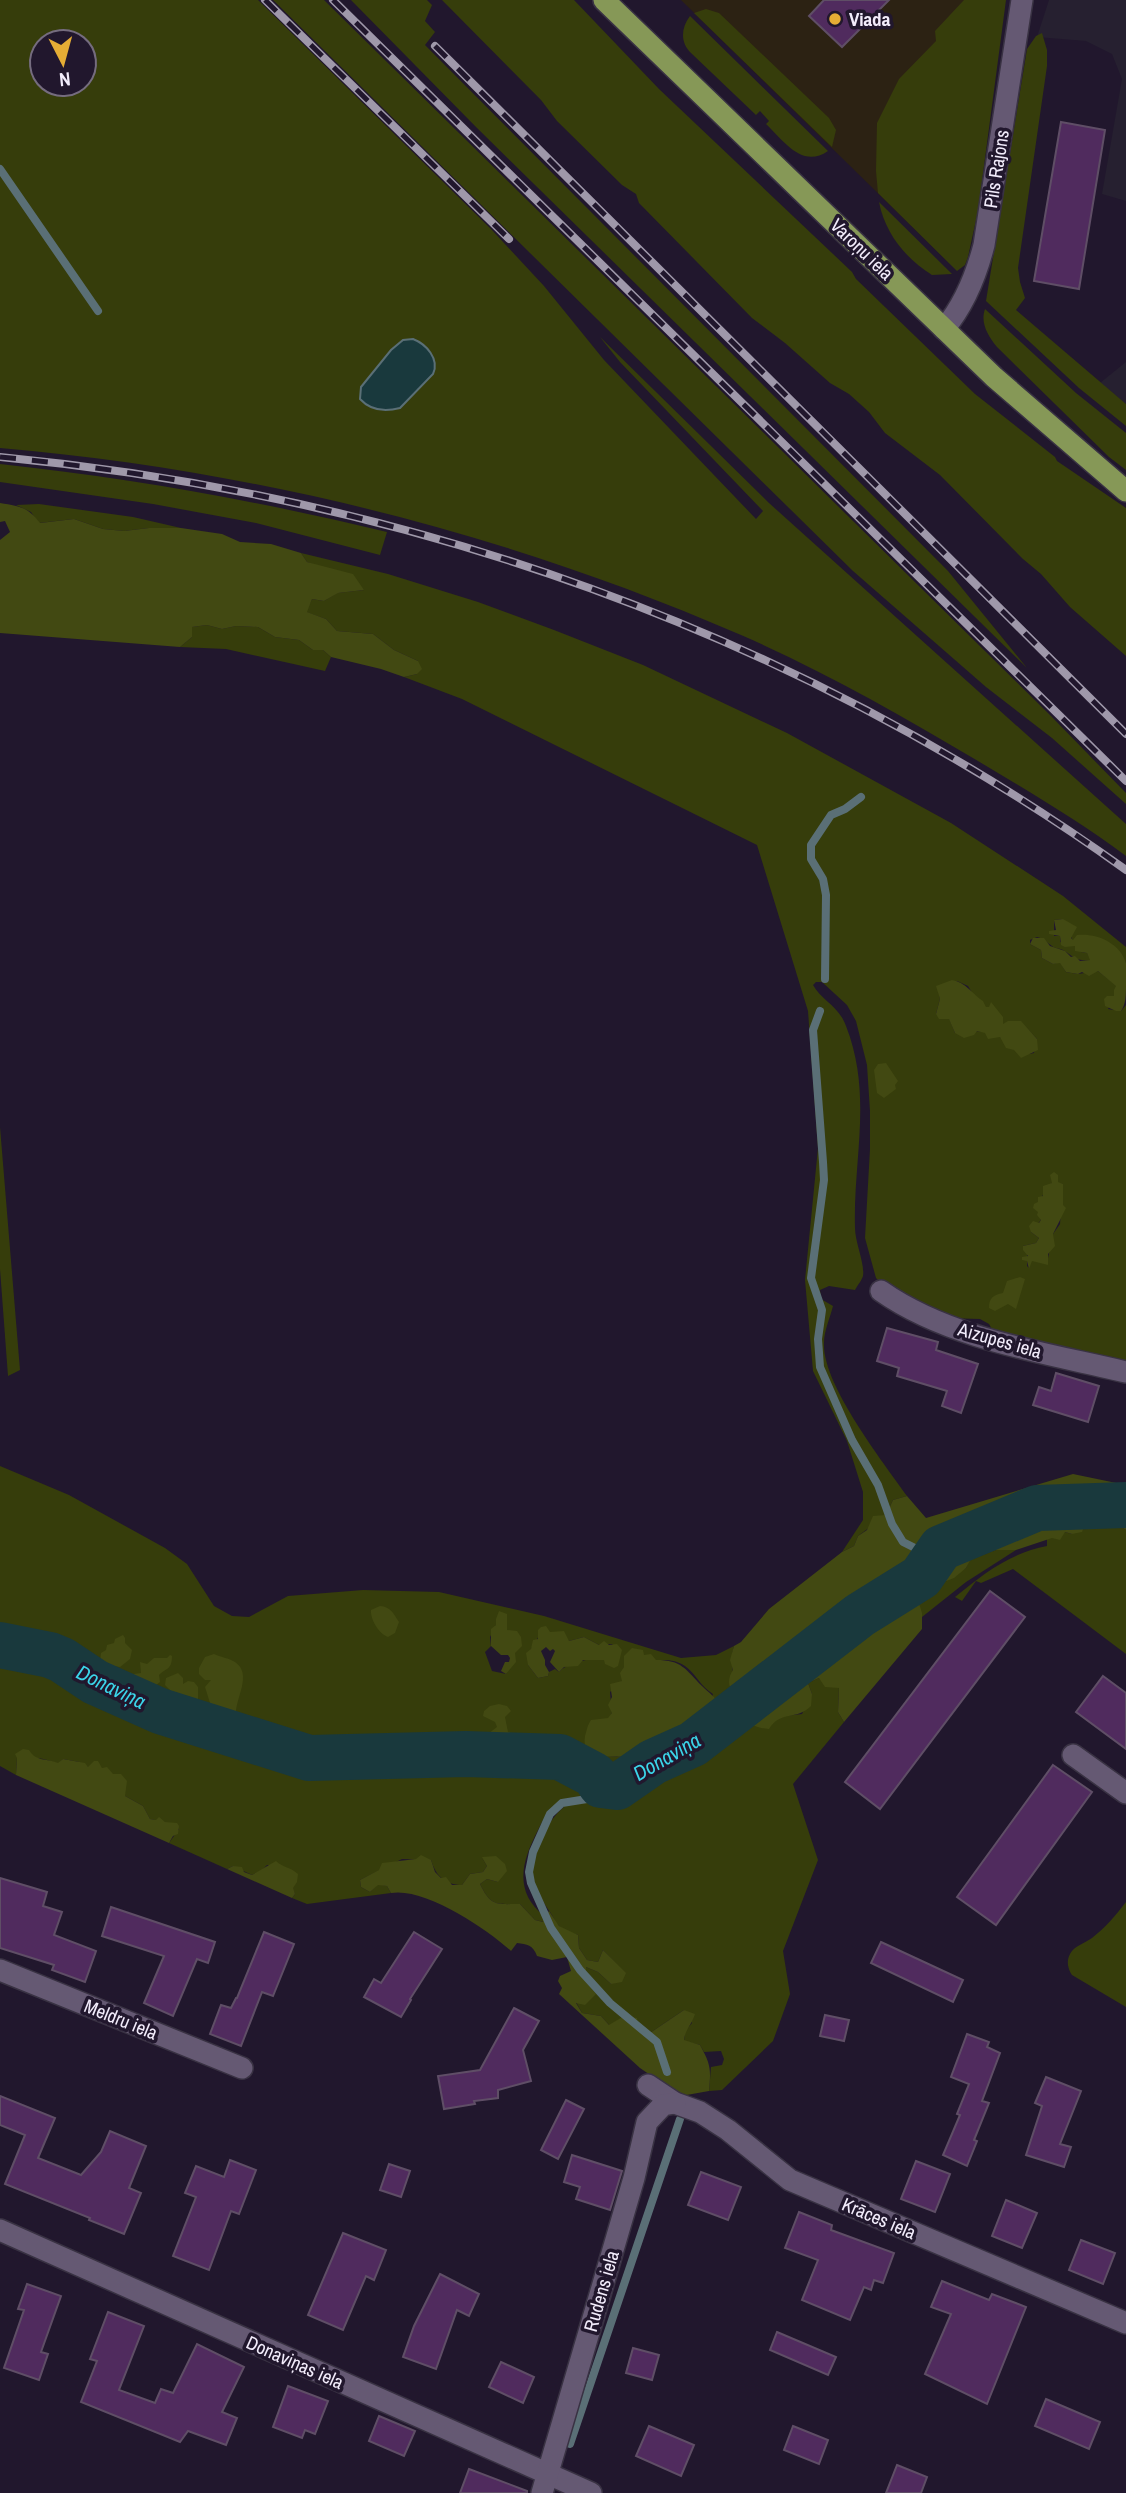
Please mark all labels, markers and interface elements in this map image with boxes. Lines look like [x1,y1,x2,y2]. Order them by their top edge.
place label: Viada [849,6,891,32]
marker: Viada [827,11,843,27]
north arrow [28,28,98,98]
text: N [58,66,72,93]
street label: Pils Rajons [977,128,1015,210]
street label: Varoņu iela [825,212,900,286]
street label: Aizupes iela [954,1315,1045,1364]
water label: Donaviņa [72,1657,151,1716]
water label: Donaviņa [628,1726,706,1788]
street label: Meldru iela [80,1993,162,2046]
street label: Krāces iela [838,2191,920,2245]
street label: Rudens iela [577,2247,625,2335]
street label: Donaviņas iela [242,2329,348,2395]

